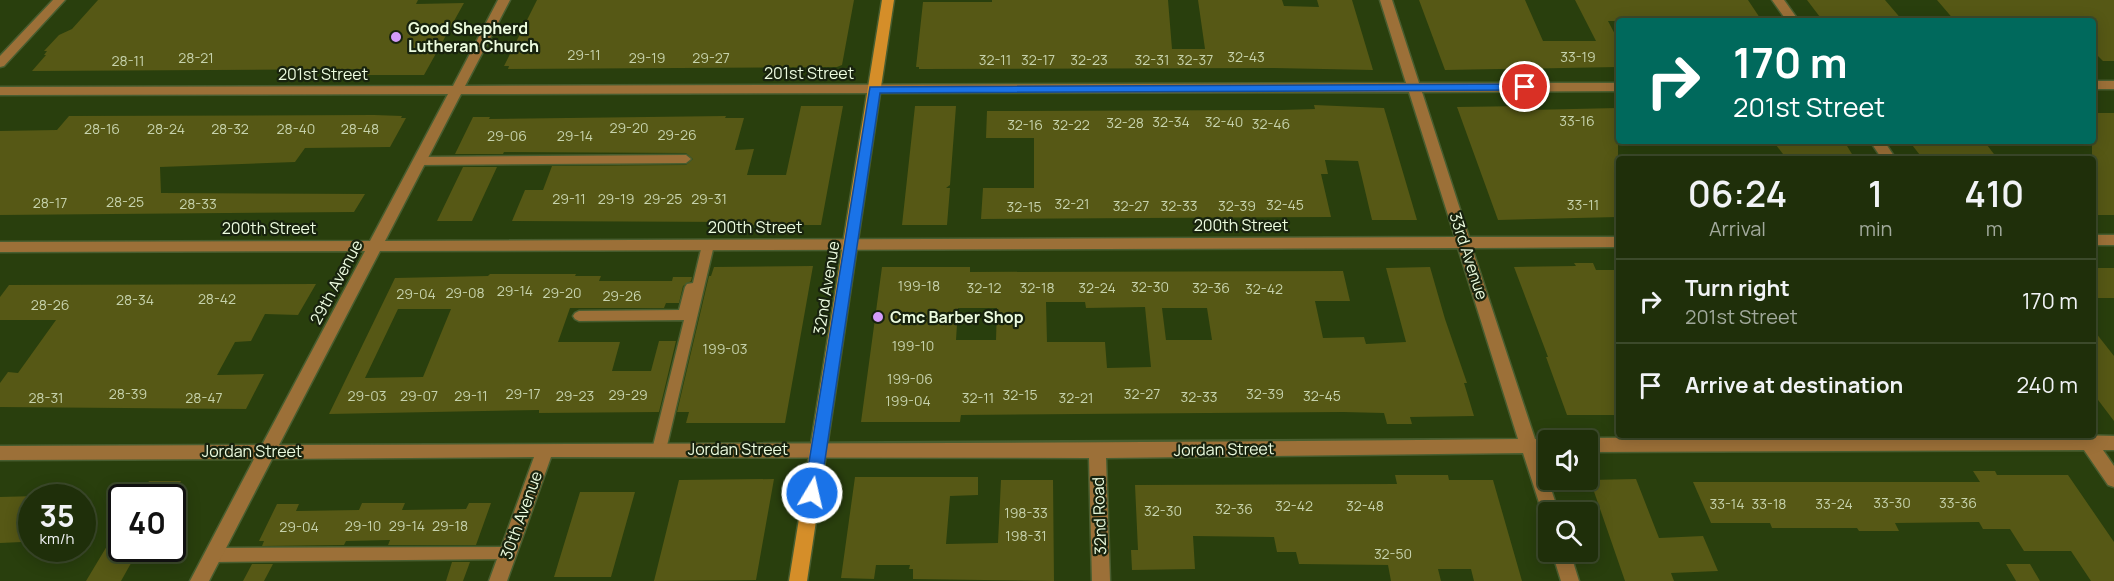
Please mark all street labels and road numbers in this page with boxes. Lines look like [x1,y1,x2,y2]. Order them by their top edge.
street label: 201st Street [764,62,854,84]
street label: 201st Street [278,63,368,85]
street label: 33rd Avenue [1445,209,1493,303]
street label: 200th Street [1194,214,1288,236]
street label: 200th Street [708,216,802,238]
street label: 200th Street [222,217,316,239]
street label: 29th Avenue [304,236,368,328]
street label: 32nd Avenue [808,239,844,337]
street label: Jordan Street [1174,437,1274,461]
street label: Jordan Street [688,438,788,460]
street label: Jordan Street [202,440,302,462]
street label: 30th Avenue [495,468,547,562]
street label: 32nd Road [1087,477,1111,555]

